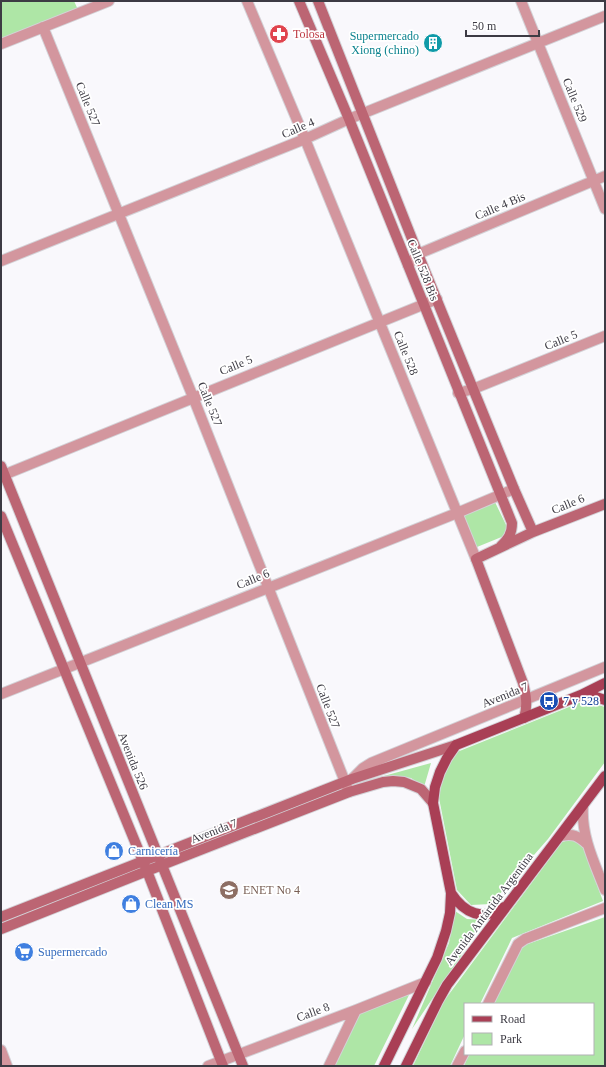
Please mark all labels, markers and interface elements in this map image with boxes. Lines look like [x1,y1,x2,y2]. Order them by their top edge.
scale bar [466,12,539,38]
text: 50 m [472,19,497,33]
pharmacy icon: Tolosa [268,23,290,45]
place label: Tolosa [293,27,325,41]
place label: Supermercado Xiong (chino) [350,29,419,57]
building icon: Supermercado Xiong (chino) [422,32,444,54]
street label: Calle 529 [560,76,590,124]
street label: Calle 527 [73,80,103,128]
street label: Calle 4 [279,115,317,141]
street label: Calle 4 Bis [473,189,528,223]
street label: Calle 528 Bis [404,237,442,303]
street label: Calle 5 [542,327,580,353]
street label: Calle 528 [391,329,421,377]
street label: Calle 5 [217,352,255,378]
street label: Calle 527 [195,380,225,428]
street label: Calle 6 [549,491,587,517]
street label: Calle 6 [234,566,272,592]
street label: Avenida 7 [480,679,530,711]
street label: Calle 527 [313,682,343,730]
bus stop icon: 7 y 528 [538,690,560,712]
place label: 7 y 528 [563,694,599,708]
street label: Avenida 526 [115,730,151,792]
street label: Avenida 7 [189,816,239,846]
shop icon: Carnicería [103,840,125,862]
place label: Carnicería [128,844,179,858]
street label: Avenida Antártida Argentina [442,849,536,968]
school or university icon: ENET No 4 [218,879,240,901]
place label: ENET No 4 [243,883,300,897]
shop icon: Clean MS [120,893,142,915]
place label: Clean MS [145,897,193,911]
supermarket icon: Supermercado [13,941,35,963]
place label: Supermercado [38,945,107,959]
street label: Calle 8 [294,1000,332,1024]
legend [464,1003,594,1055]
text: Road [500,1012,525,1026]
text: Park [500,1032,522,1046]

